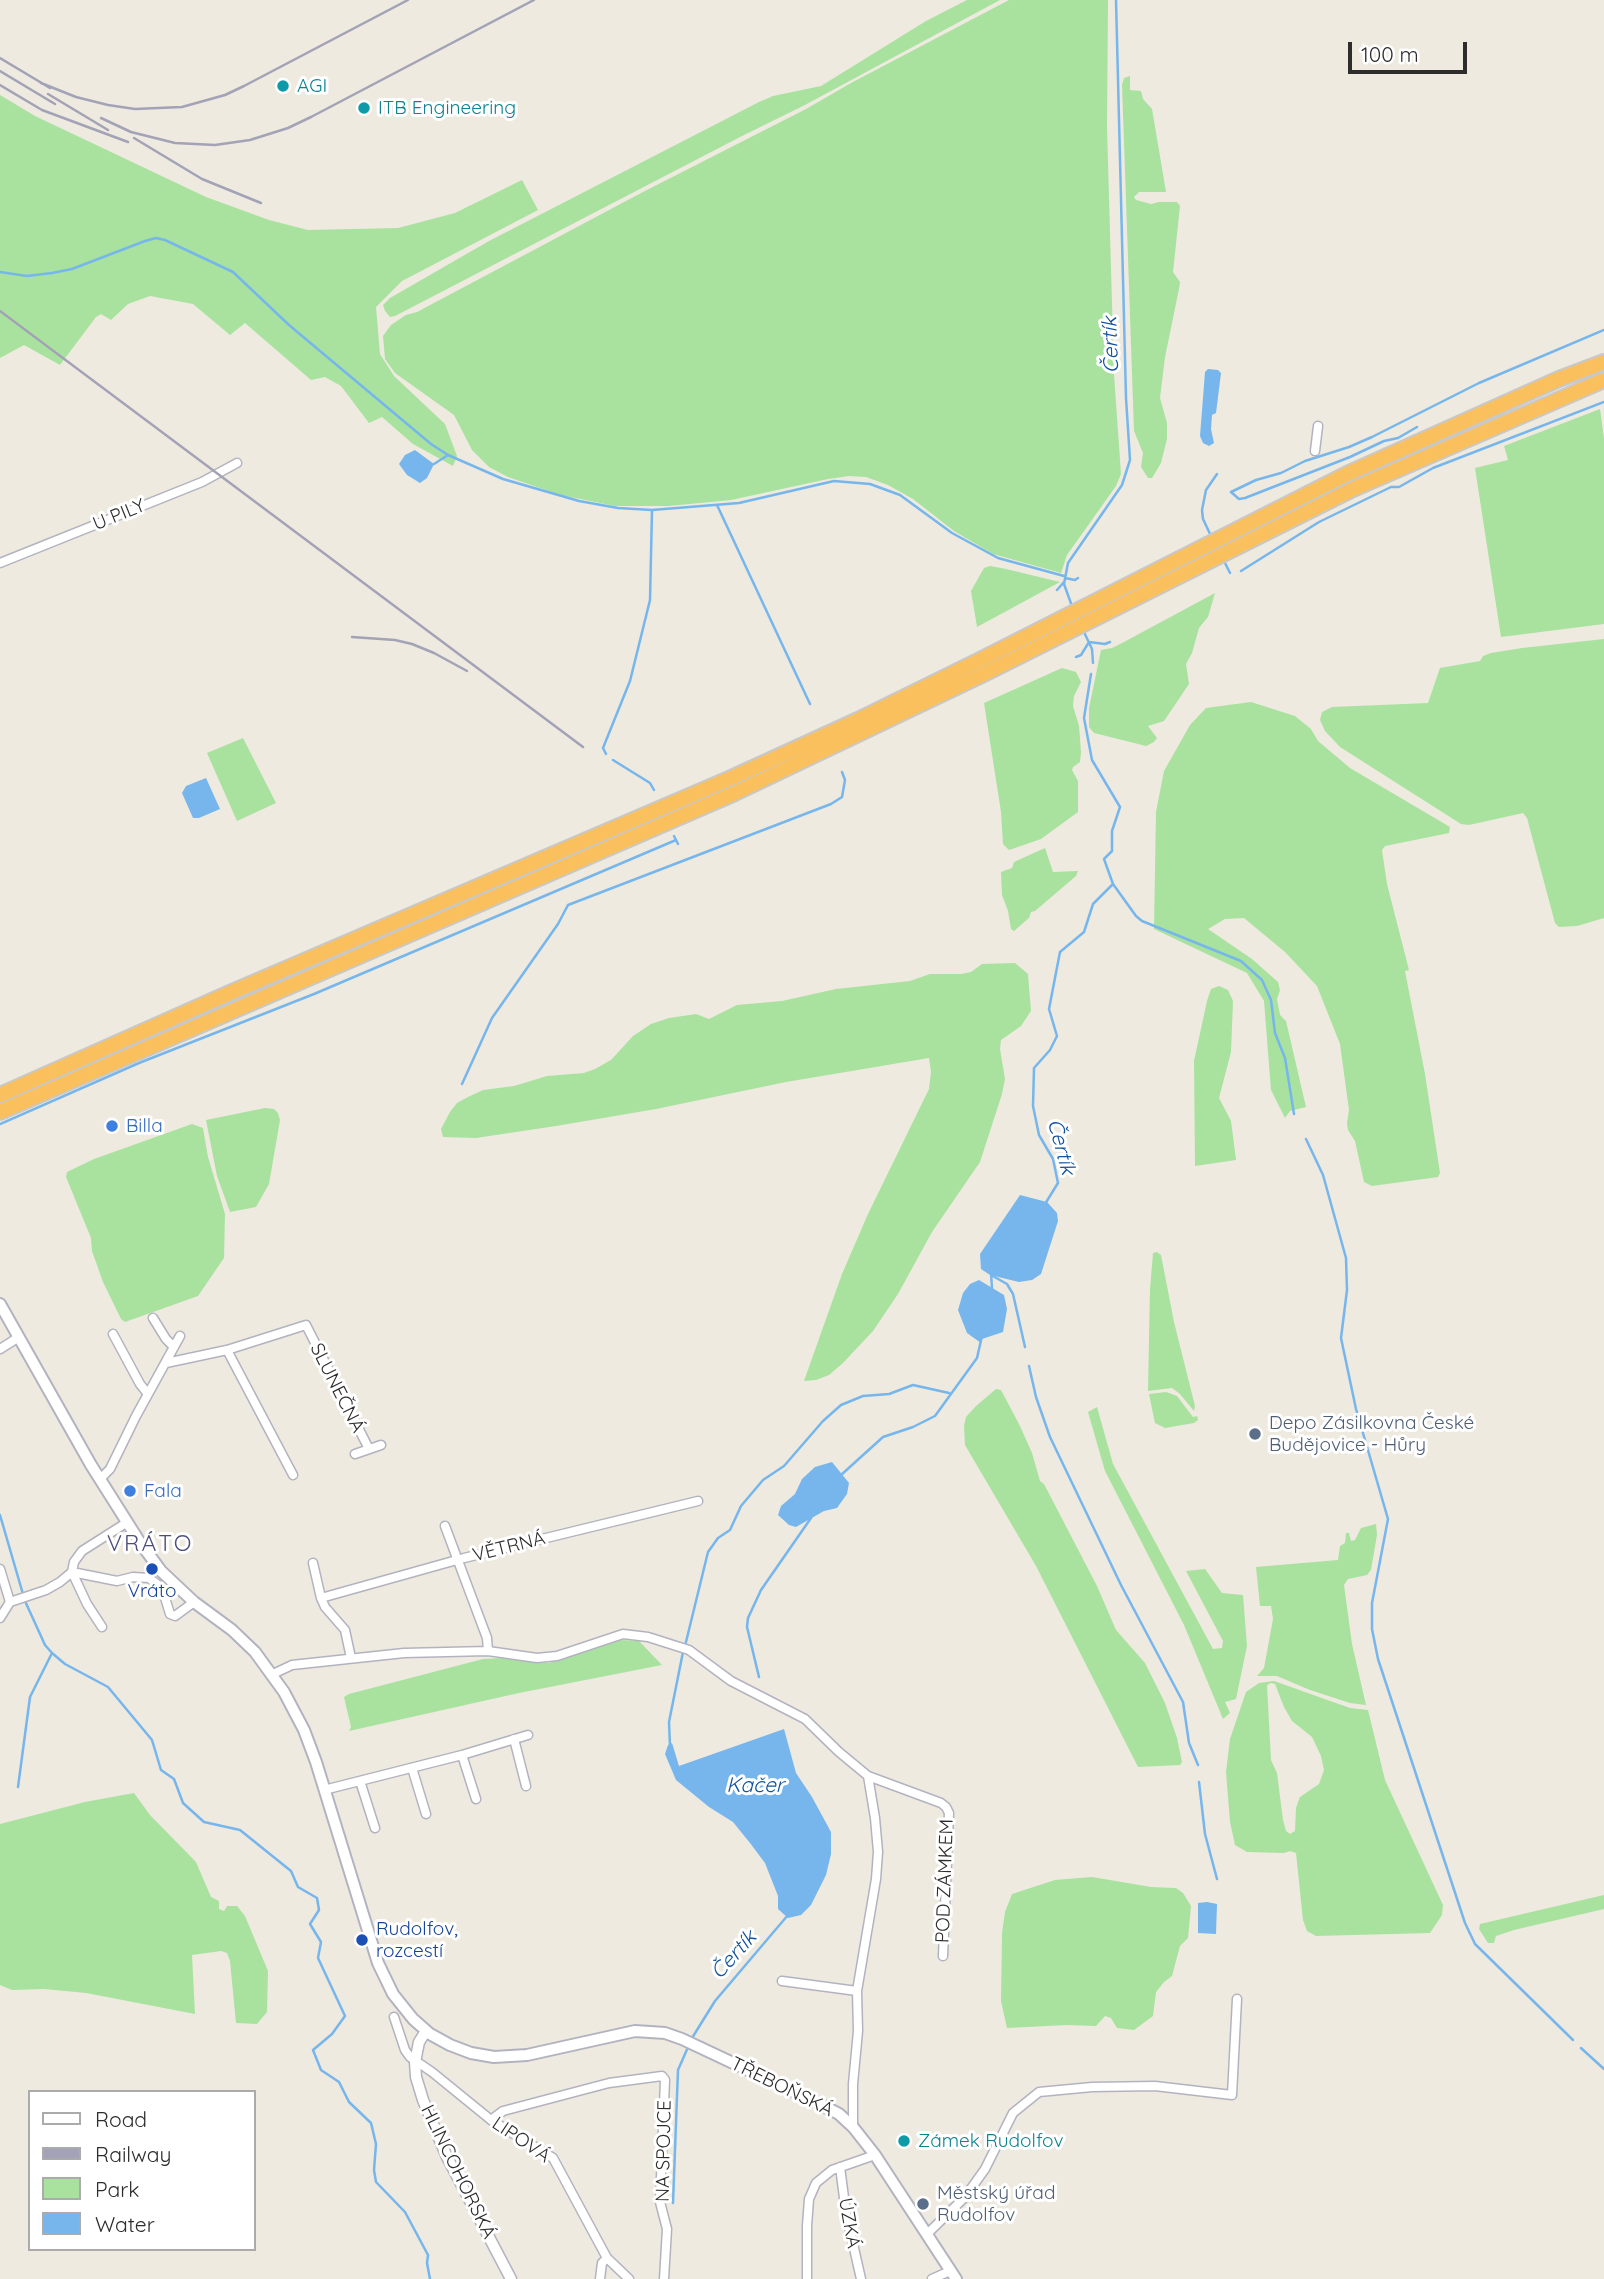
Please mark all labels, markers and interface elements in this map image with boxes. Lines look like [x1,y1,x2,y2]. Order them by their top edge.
scale bar [1352,28,1471,72]
text: 100 m [1361,41,1419,67]
place label: AGI [297,75,327,97]
marker: AGI [275,78,291,94]
place label: ITB Engineering [378,97,516,119]
marker: ITB Engineering [356,100,372,116]
water label: Čertík [1097,316,1125,374]
street label: U PILY [90,494,148,536]
place label: Billa [126,1115,163,1137]
water label: Čertík [1042,1116,1080,1178]
marker: Billa [104,1118,120,1134]
street label: SLUNEČNÁ [305,1340,369,1436]
place label: Depo Zásilkovna České Budějovice - Hůry [1269,1412,1474,1456]
marker: Depo Zásilkovna České Budějovice - Hůry [1247,1426,1263,1442]
place label: Fala [144,1480,182,1502]
marker: Fala [122,1483,138,1499]
street label: VĚTRNÁ [470,1527,548,1567]
district label: VRÁTO [107,1530,193,1558]
marker: Vráto [144,1561,160,1577]
place label: Vráto [128,1580,176,1602]
water label: Kačer [726,1773,784,1799]
street label: POD ZÁMKEM [931,1818,959,1944]
place label: Rudolfov, rozcestí [376,1918,458,1962]
water label: Čertík [706,1926,762,1984]
marker: Rudolfov, rozcestí [354,1932,370,1948]
street label: TŘEBOŇSKÁ [727,2052,837,2122]
legend [28,2090,256,2251]
street label: NA SPOJCE [652,2100,676,2202]
street label: HLINCOHORSKÁ [416,2101,500,2243]
text: Road [95,2106,147,2132]
street label: LIPOVÁ [487,2112,555,2168]
place label: Zámek Rudolfov [918,2130,1063,2152]
marker: Zámek Rudolfov [896,2133,912,2149]
text: Railway [95,2141,171,2167]
text: Park [95,2176,139,2202]
place label: Městský úřad Rudolfov [937,2182,1055,2226]
street label: ÚZKÁ [833,2196,865,2250]
marker: Městský úřad Rudolfov [915,2196,931,2212]
text: Water [95,2211,155,2237]

